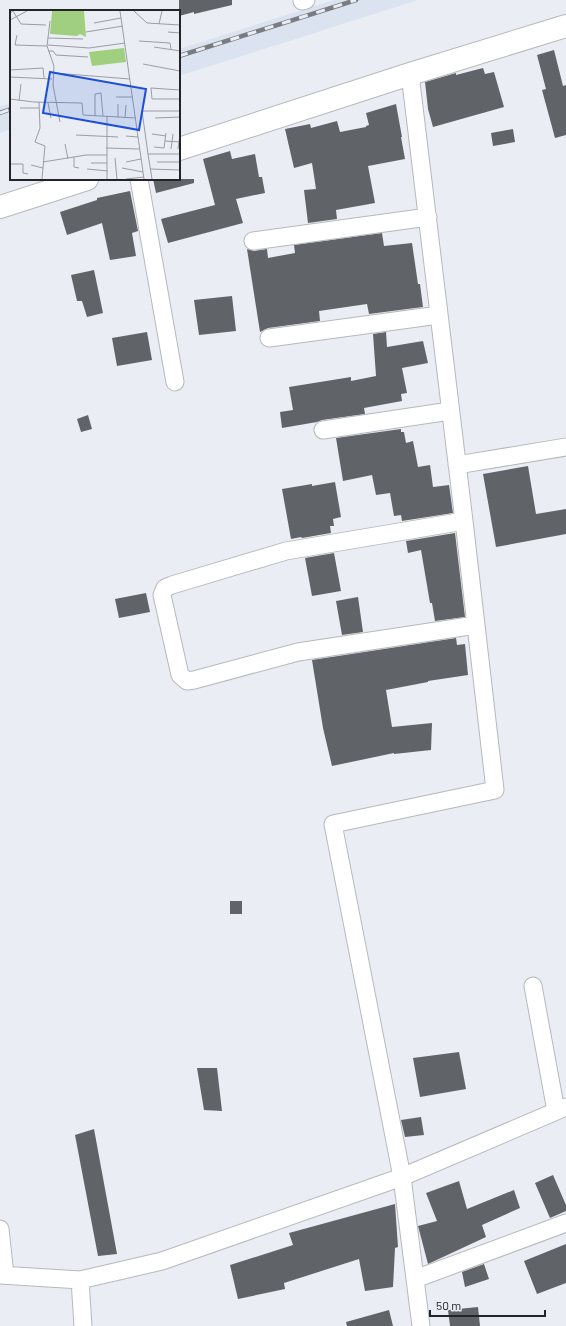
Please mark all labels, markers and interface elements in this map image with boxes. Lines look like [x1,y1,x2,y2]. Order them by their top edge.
inset map [10,10,180,180]
scale bar [430,1292,545,1318]
text: 50 m [436,1298,461,1312]

